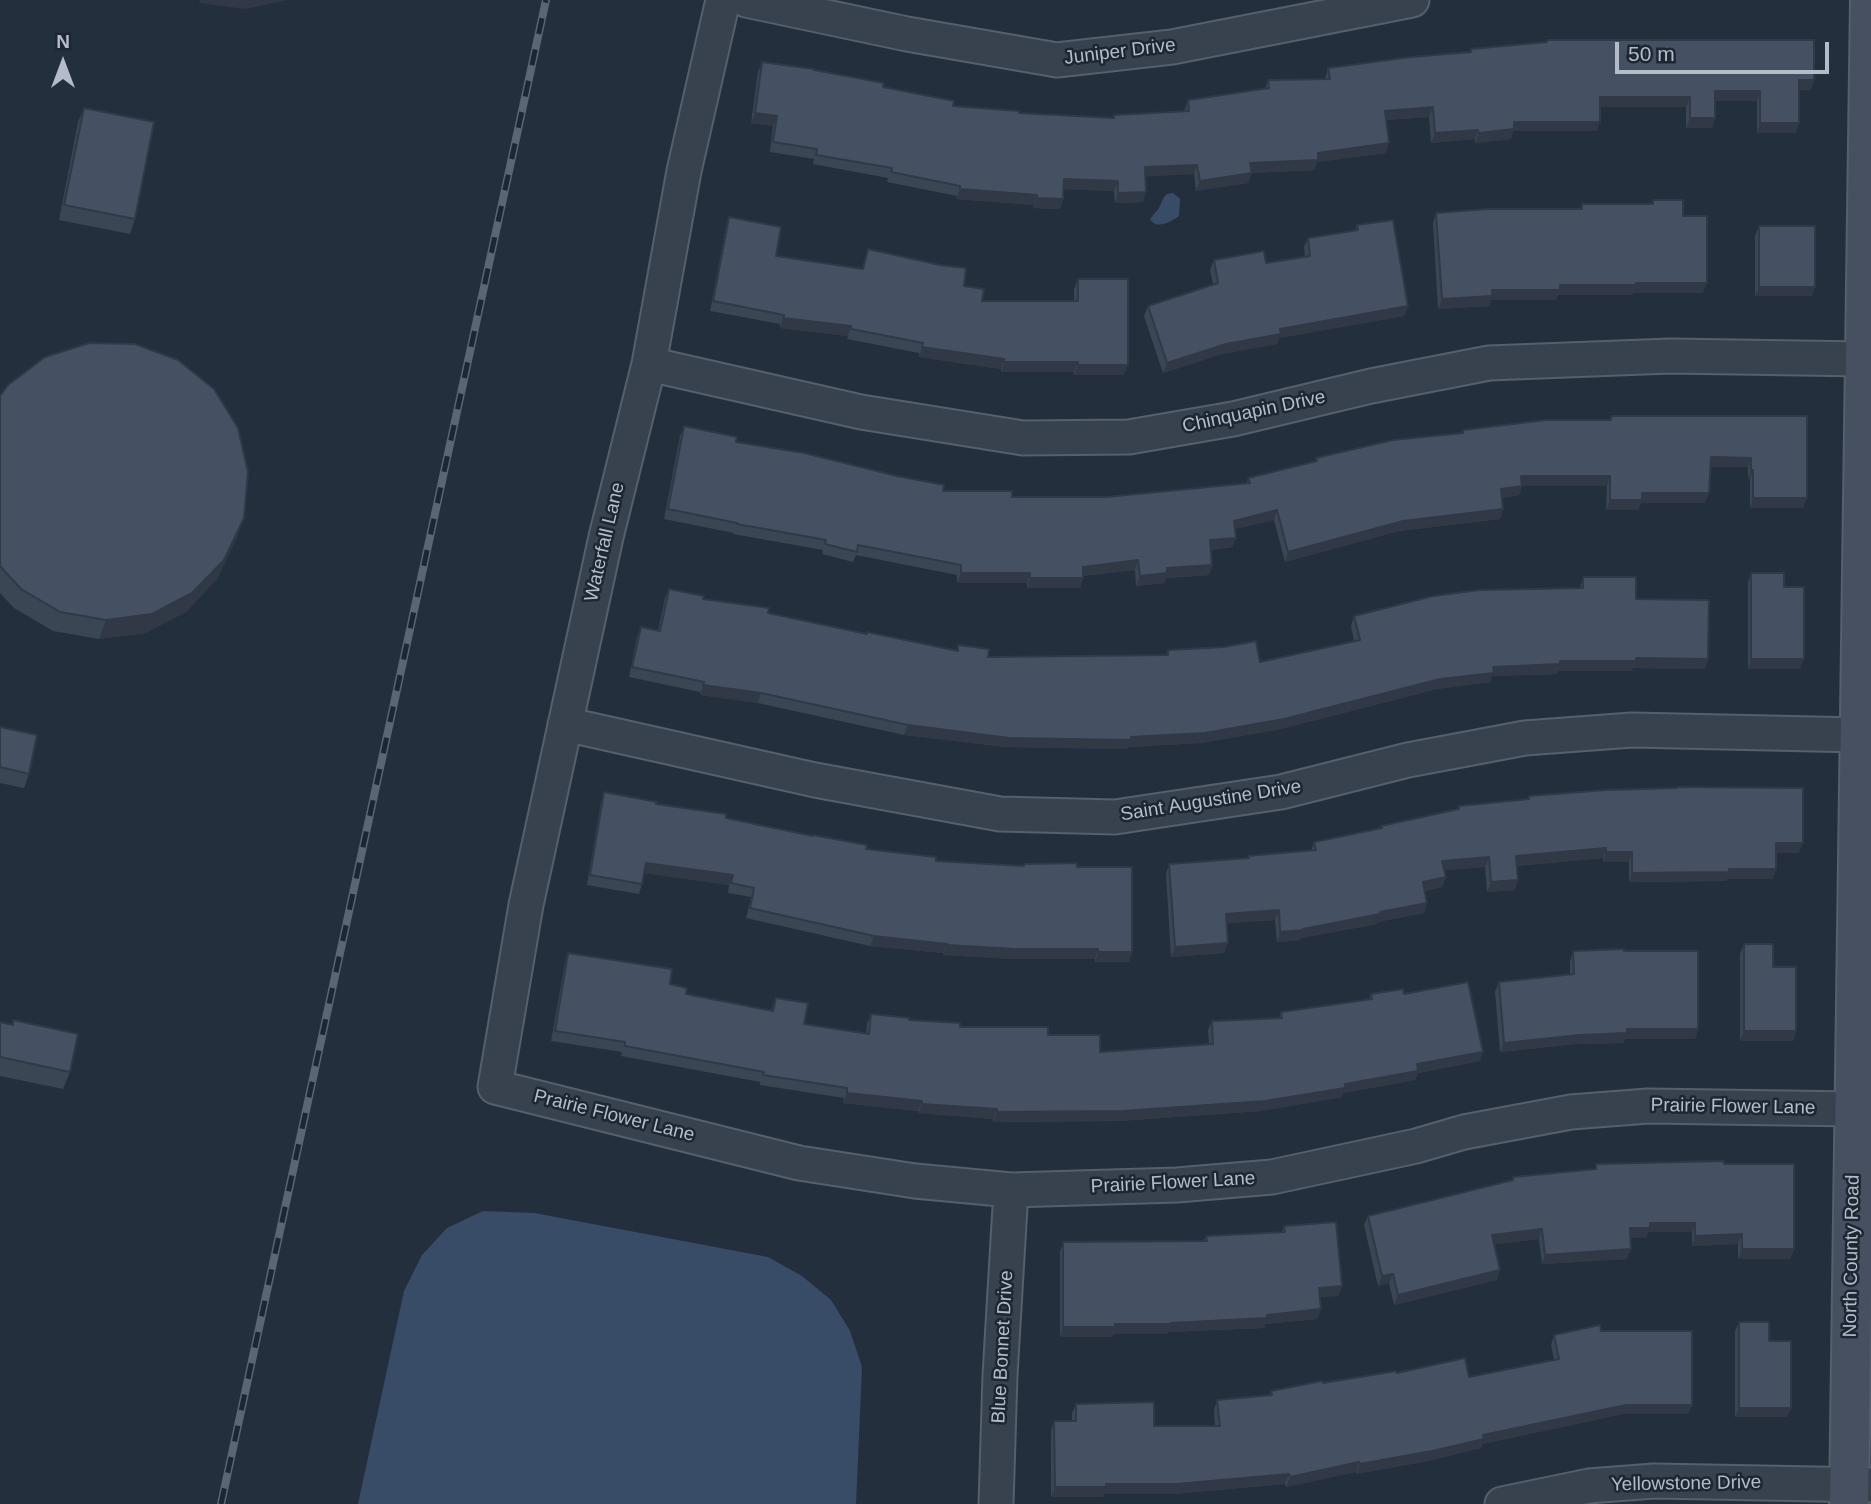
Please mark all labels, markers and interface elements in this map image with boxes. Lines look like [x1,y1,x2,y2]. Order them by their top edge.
north arrow [28,28,98,98]
scale bar [1619,28,1832,72]
text: N [56,31,70,52]
street label: Juniper Drive [1063,34,1177,70]
text: 50 m [1628,42,1675,65]
street label: Chinquapin Drive [1180,386,1328,438]
street label: Waterfall Lane [580,480,630,604]
street label: Saint Augustine Drive [1119,775,1303,827]
street label: Prairie Flower Lane [531,1085,697,1147]
street label: Prairie Flower Lane [1650,1094,1816,1120]
street label: Prairie Flower Lane [1090,1167,1256,1199]
street label: North County Road [1839,1174,1865,1338]
street label: Blue Bonnet Drive [988,1270,1018,1424]
street label: Yellowstone Drive [1611,1471,1761,1497]

